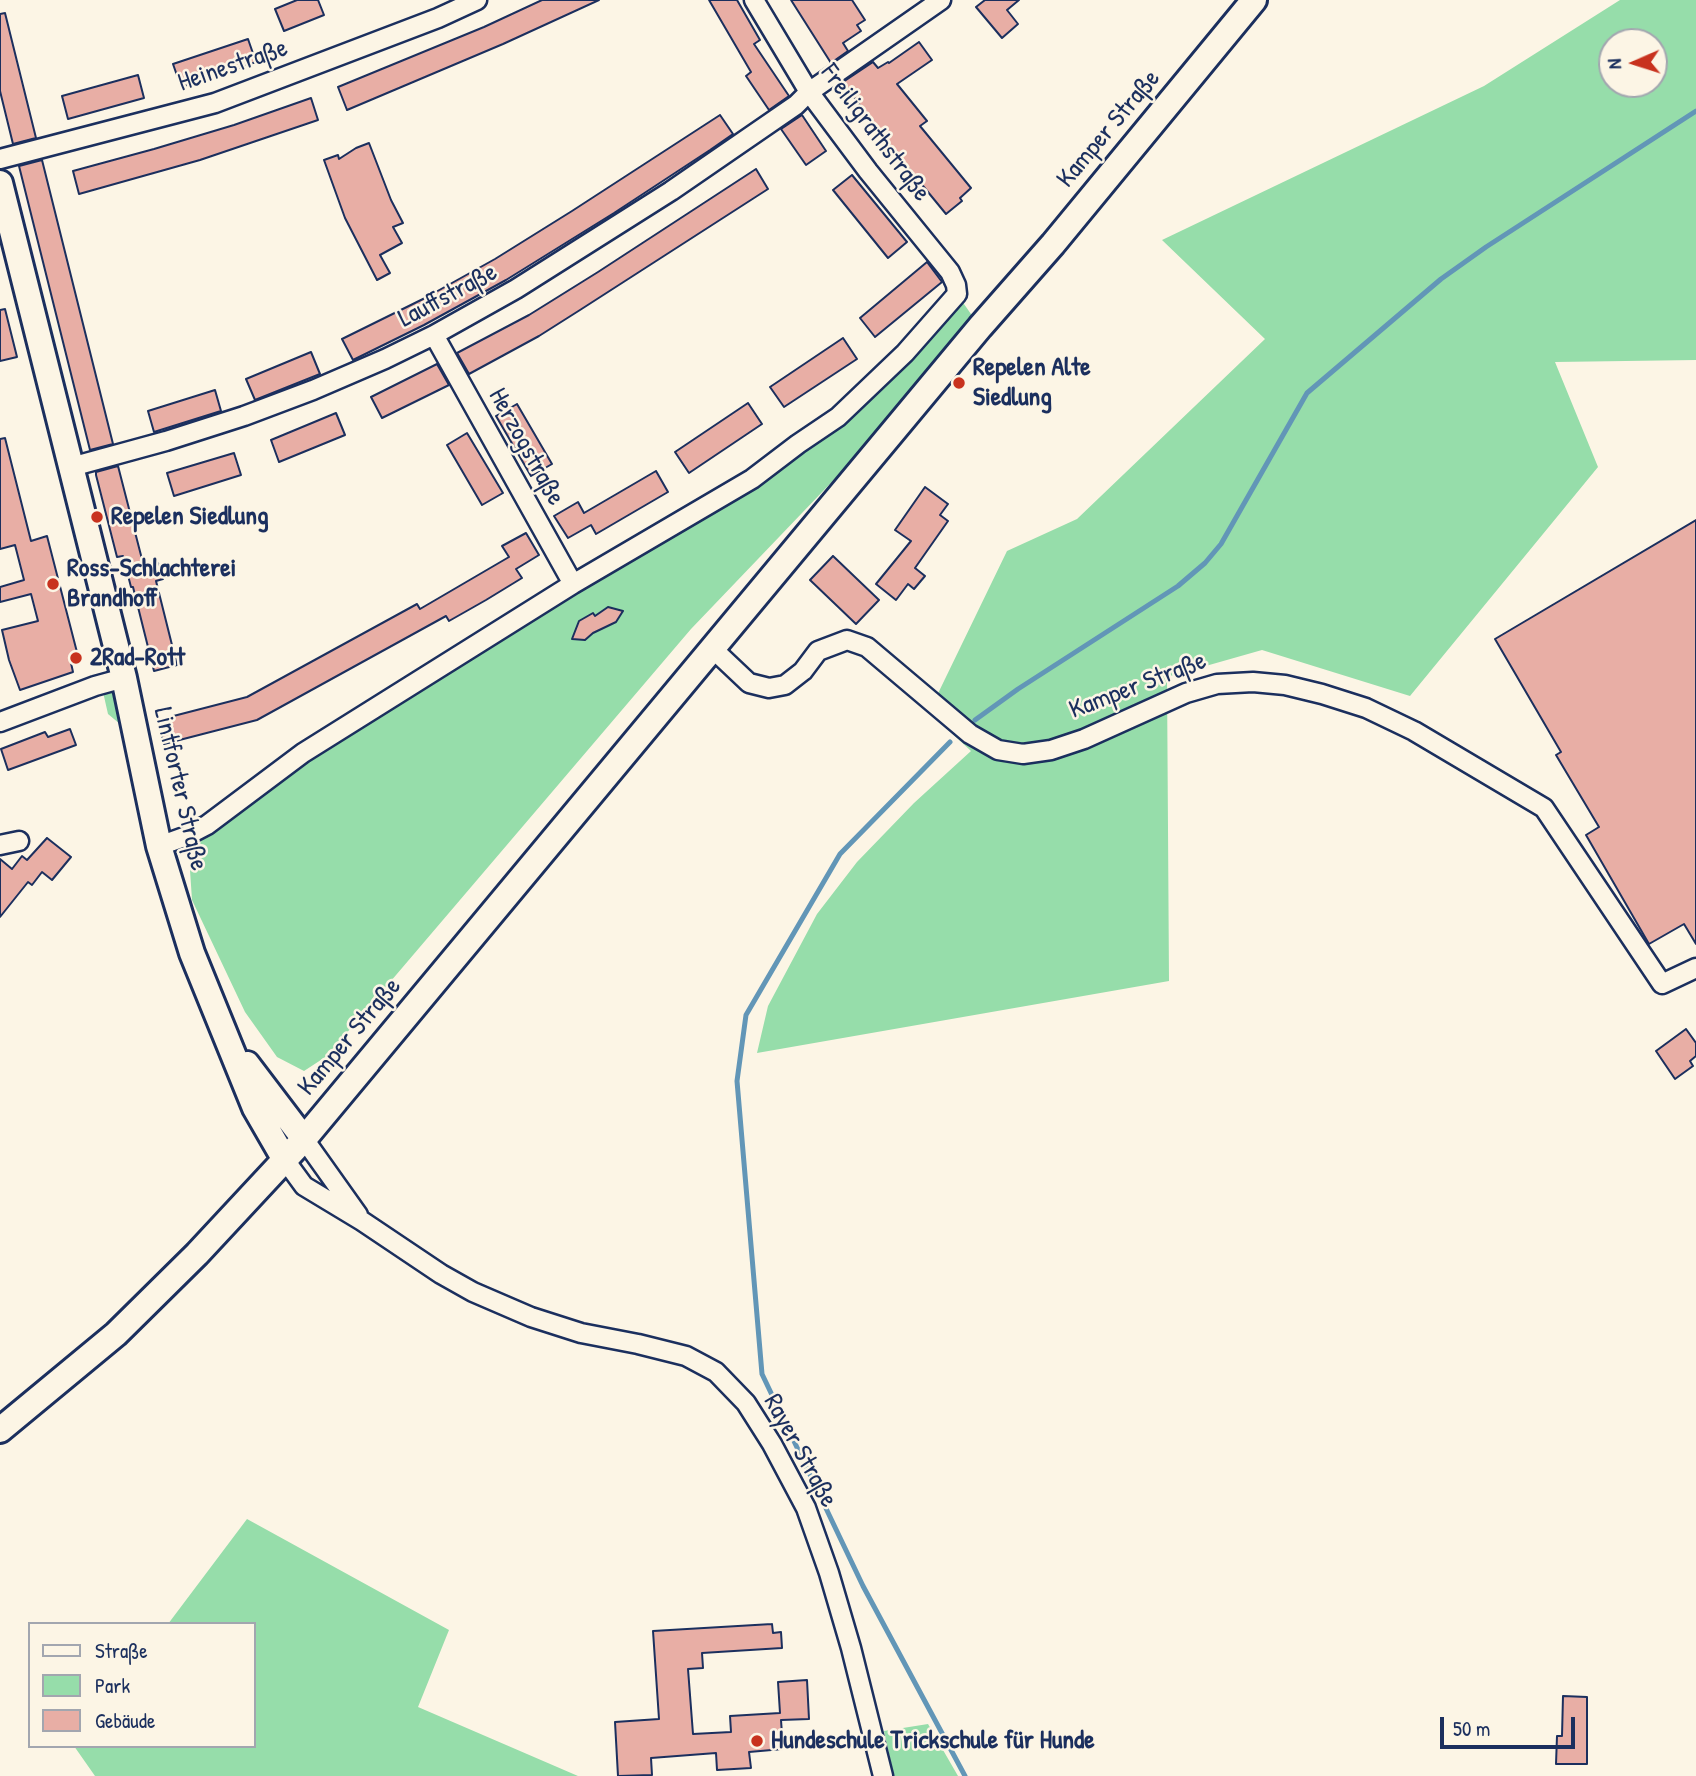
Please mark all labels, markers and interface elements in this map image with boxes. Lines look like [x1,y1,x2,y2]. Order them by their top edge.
north arrow [1598,28,1668,98]
street label: Heinestraße [174,33,292,99]
street label: Freiligrathstraße [813,58,937,208]
text: N [1601,58,1627,70]
street label: Kamper Straße [1051,64,1167,194]
street label: Lauffstraße [393,257,503,335]
place label: Repelen Alte Siedlung [973,352,1091,414]
marker: Repelen Alte Siedlung [951,375,967,391]
street label: Herzogstraße [481,383,571,511]
place label: Repelen Siedlung [111,501,269,533]
marker: Repelen Siedlung [89,509,105,525]
place label: Ross-Schlachterei Brandhoff [67,553,236,614]
marker: Ross-Schlachterei Brandhoff [45,576,61,592]
place label: 2Rad-Rott [90,642,185,674]
street label: Kamper Straße [1065,646,1211,726]
marker: 2Rad-Rott [68,650,84,666]
street label: Lintforter Straße [146,704,214,874]
street label: Kamper Straße [292,972,408,1102]
street label: Rayer Straße [756,1389,844,1513]
legend [28,1622,256,1748]
text: Straße [95,1636,148,1665]
text: Park [95,1671,130,1700]
scale bar [1444,1702,1579,1746]
text: Gebäude [95,1706,155,1735]
text: 50 m [1453,1714,1490,1743]
place label: Hundeschule Trickschule für Hunde [771,1725,1095,1757]
marker: Hundeschule Trickschule für Hunde [749,1733,765,1749]

